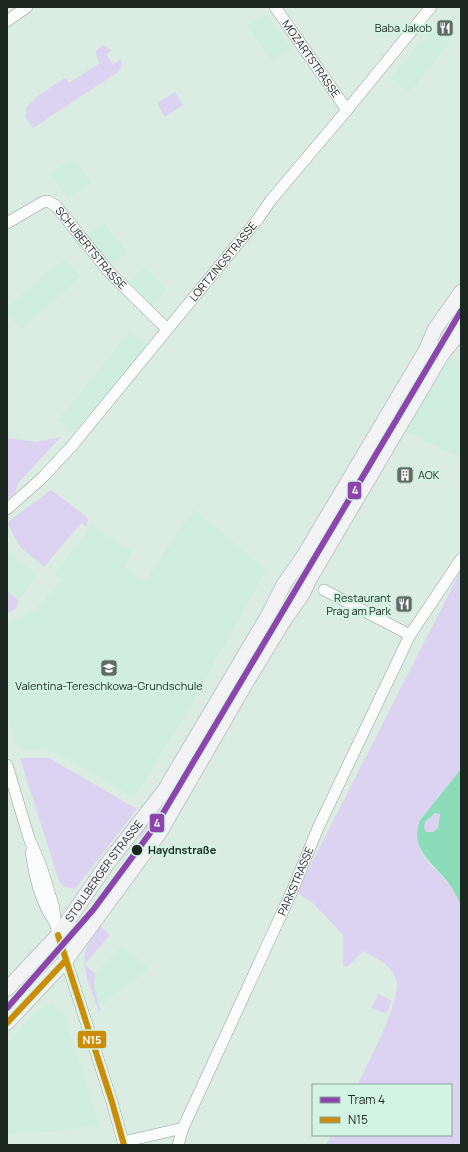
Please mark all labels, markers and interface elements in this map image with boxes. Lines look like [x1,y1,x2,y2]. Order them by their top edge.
street label: MOZARTSTRASSE [279,17,344,100]
restaurant icon: Baba Jakob [435,18,455,38]
place label: Baba Jakob [375,20,432,35]
street label: SCHUBERTSTRASSE [52,203,130,292]
street label: LORTZINGSTRASSE [186,218,260,304]
building icon: AOK [395,465,415,485]
place label: AOK [418,467,440,482]
line badge: 4 [347,481,362,500]
text: 4 [352,482,359,497]
place label: Restaurant Prag am Park [326,590,392,618]
restaurant icon: Restaurant Prag am Park [394,594,414,614]
school or university icon: Valentina-Tereschkowa-Grundschule [99,658,119,678]
place label: Valentina-Tereschkowa-Grundschule [15,678,203,693]
line badge: 4 [149,813,165,833]
text: 4 [154,815,161,830]
street label: STOLLBERGER STRASSE [61,817,146,925]
place label: Haydnstraße [148,842,217,857]
marker: Haydnstraße [130,843,144,857]
street label: PARKSTRASSE [274,844,316,918]
line badge: N15 [77,1030,107,1049]
text: N15 [82,1032,102,1047]
legend [312,1084,452,1136]
text: Tram 4 [348,1091,385,1108]
text: N15 [348,1111,368,1128]

